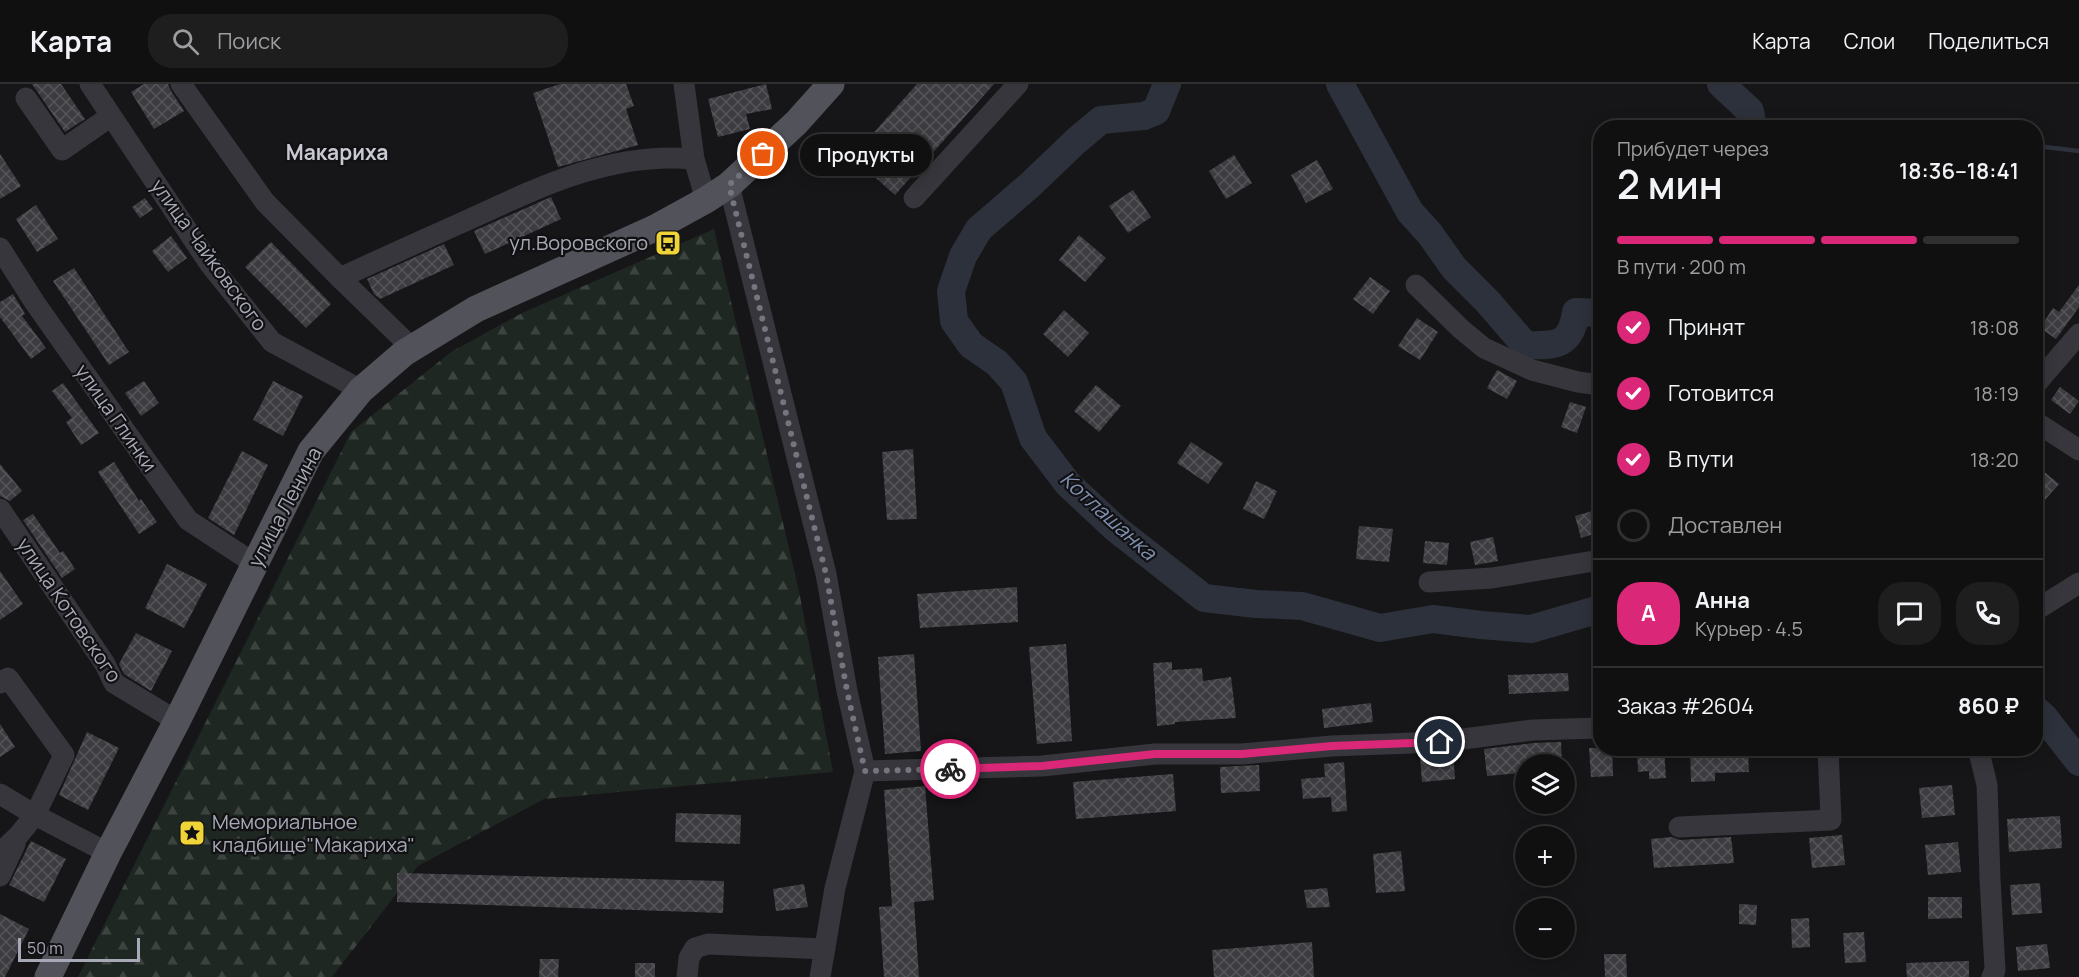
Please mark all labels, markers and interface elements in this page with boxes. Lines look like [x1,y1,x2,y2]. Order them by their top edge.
search box [148,14,568,68]
text: Карта [30,22,112,60]
icon: search [169,25,202,58]
text: Поиск [217,26,281,56]
text: Карта [1752,27,1811,55]
text: Слои [1844,27,1895,55]
text: Поделиться [1928,27,2049,55]
pin [737,128,788,179]
callout: Продукты [799,133,931,175]
text: Прибудет через [1617,135,1769,162]
icon: bag [746,137,779,170]
district label: Макариха [286,138,388,166]
text: Продукты [817,141,915,168]
text: 18:36–18:41 [1899,156,2019,186]
text: 2 мин [1617,157,1723,211]
street label: улица Чайковского [145,173,274,336]
bus stop icon: ул.Воровского [653,228,683,258]
place label: ул.Воровского [509,229,648,256]
text: В пути · 200 m [1617,253,1746,280]
icon: check [1617,311,1650,344]
text: Принят [1668,312,1745,342]
text: 18:08 [1970,314,2019,341]
street label: улица Глинки [69,359,163,477]
icon: check [1617,377,1650,410]
text: Готовится [1668,378,1774,408]
text: 18:19 [1973,380,2019,407]
street label: улица Ленина [242,442,328,572]
icon: check [1617,443,1650,476]
text: В пути [1668,444,1734,474]
text: 18:20 [1970,446,2019,473]
water label: Котлашанка [1055,465,1164,567]
text: Доставлен [1668,510,1782,540]
street label: улица Котовского [11,532,128,688]
button: chat [1878,582,1941,645]
button: phone [1956,582,2019,645]
text: Анна [1695,585,1750,615]
text: А [1641,598,1656,628]
text: Курьер · 4.5 [1695,615,1803,642]
text: Заказ #2604 [1617,691,1754,721]
text: 860 ₽ [1958,691,2019,721]
pin [1414,716,1465,767]
icon: home [1423,725,1456,758]
courier [920,739,980,799]
icon: bike [934,753,967,786]
map controls [1515,754,1575,958]
button: layers [1515,754,1575,814]
place label: Мемориальное кладбище"Макариха" [212,808,415,858]
place icon: Мемориальное кладбище"Макариха" [177,818,207,848]
button: + [1515,826,1575,886]
button: − [1515,898,1575,958]
scale bar [18,935,140,962]
text: 50 m [27,937,63,959]

